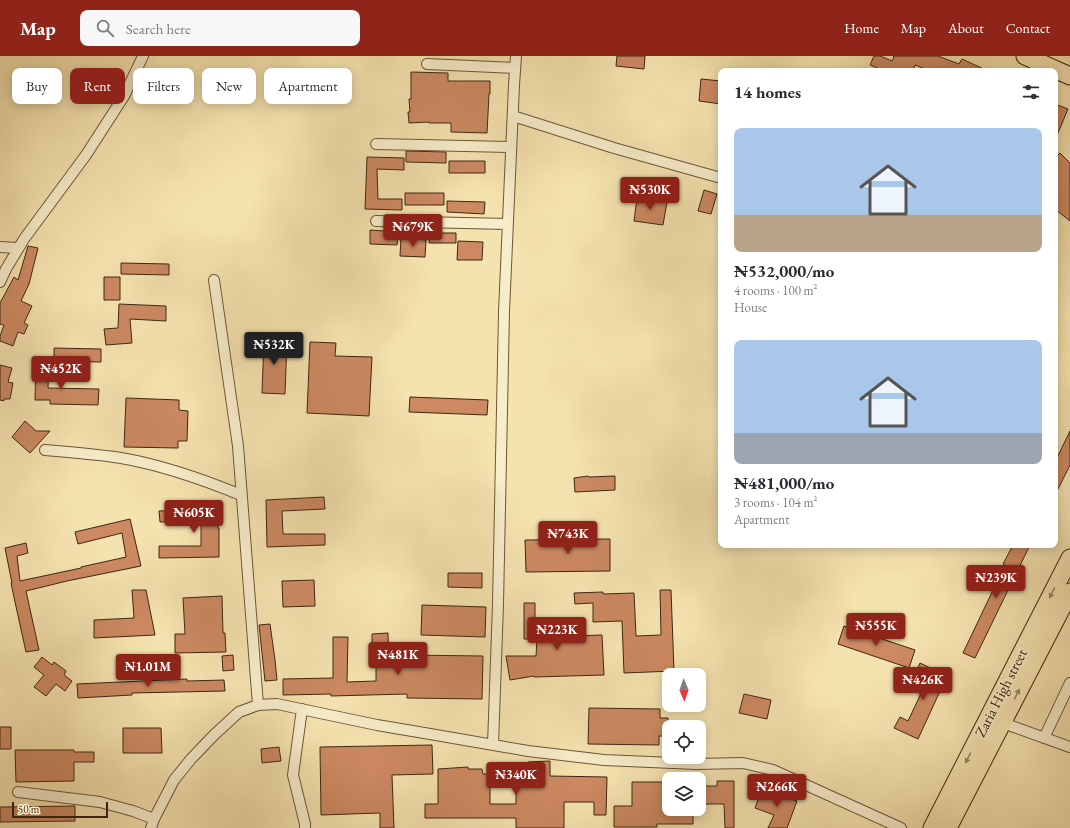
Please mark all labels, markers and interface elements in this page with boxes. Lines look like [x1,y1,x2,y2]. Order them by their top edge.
search box [80,10,360,46]
text: Map [20,16,56,41]
icon: search [94,17,116,39]
text: Search here [126,19,191,38]
text: Home [844,19,879,37]
text: Map [901,19,926,37]
text: About [948,19,984,37]
text: Contact [1006,19,1050,37]
chip: Buy [12,68,62,104]
chip: Rent [70,68,125,104]
chip: Filters [133,68,194,104]
chip: New [202,68,256,104]
chip: Apartment [264,68,352,104]
text: 14 homes [734,81,801,103]
icon: filters [1020,81,1042,103]
icon: home [852,154,924,226]
pin: ₦530K [622,177,678,211]
text: ₦530K [629,181,671,198]
pin: ₦679K [385,214,441,248]
text: ₦679K [392,218,434,235]
text: ₦532,000/mo [734,260,834,282]
text: 4 rooms · 100 m² [734,282,818,299]
text: House [734,299,767,316]
pin: ₦532K [246,332,302,366]
text: ₦532K [253,336,295,353]
pin: ₦452K [33,356,89,390]
text: ₦452K [40,360,82,377]
icon: home [852,366,924,438]
text: ₦481,000/mo [734,472,834,494]
text: 3 rooms · 104 m² [734,494,818,511]
pin: ₦605K [166,500,222,534]
text: ₦605K [173,504,215,521]
text: Apartment [734,511,789,528]
pin: ₦743K [540,521,596,555]
text: ₦743K [547,525,589,542]
pin: ₦239K [968,565,1024,599]
text: ₦239K [975,569,1017,586]
one-way arrow [1049,587,1055,599]
pin: ₦555K [848,613,904,647]
pin: ₦223K [529,617,585,651]
text: ₦555K [855,617,897,634]
text: ₦223K [536,621,578,638]
pin: ₦481K [370,642,426,676]
street label: Zaria High street [970,645,1031,740]
text: ₦481K [377,646,419,663]
pin: ₦1.01M [115,654,181,688]
text: ₦1.01M [125,658,171,675]
pin: ₦426K [895,667,951,701]
north arrow [662,668,706,712]
map controls [662,668,706,816]
text: ₦426K [902,671,944,688]
one-way arrow [1014,688,1021,699]
button: locate [662,720,706,764]
one-way arrow [964,753,971,764]
pin: ₦340K [488,762,544,796]
text: ₦340K [495,766,537,783]
button: layers [662,772,706,816]
pin: ₦266K [749,774,805,808]
text: ₦266K [756,778,798,795]
scale bar [12,800,108,819]
text: 50 m [18,802,39,816]

